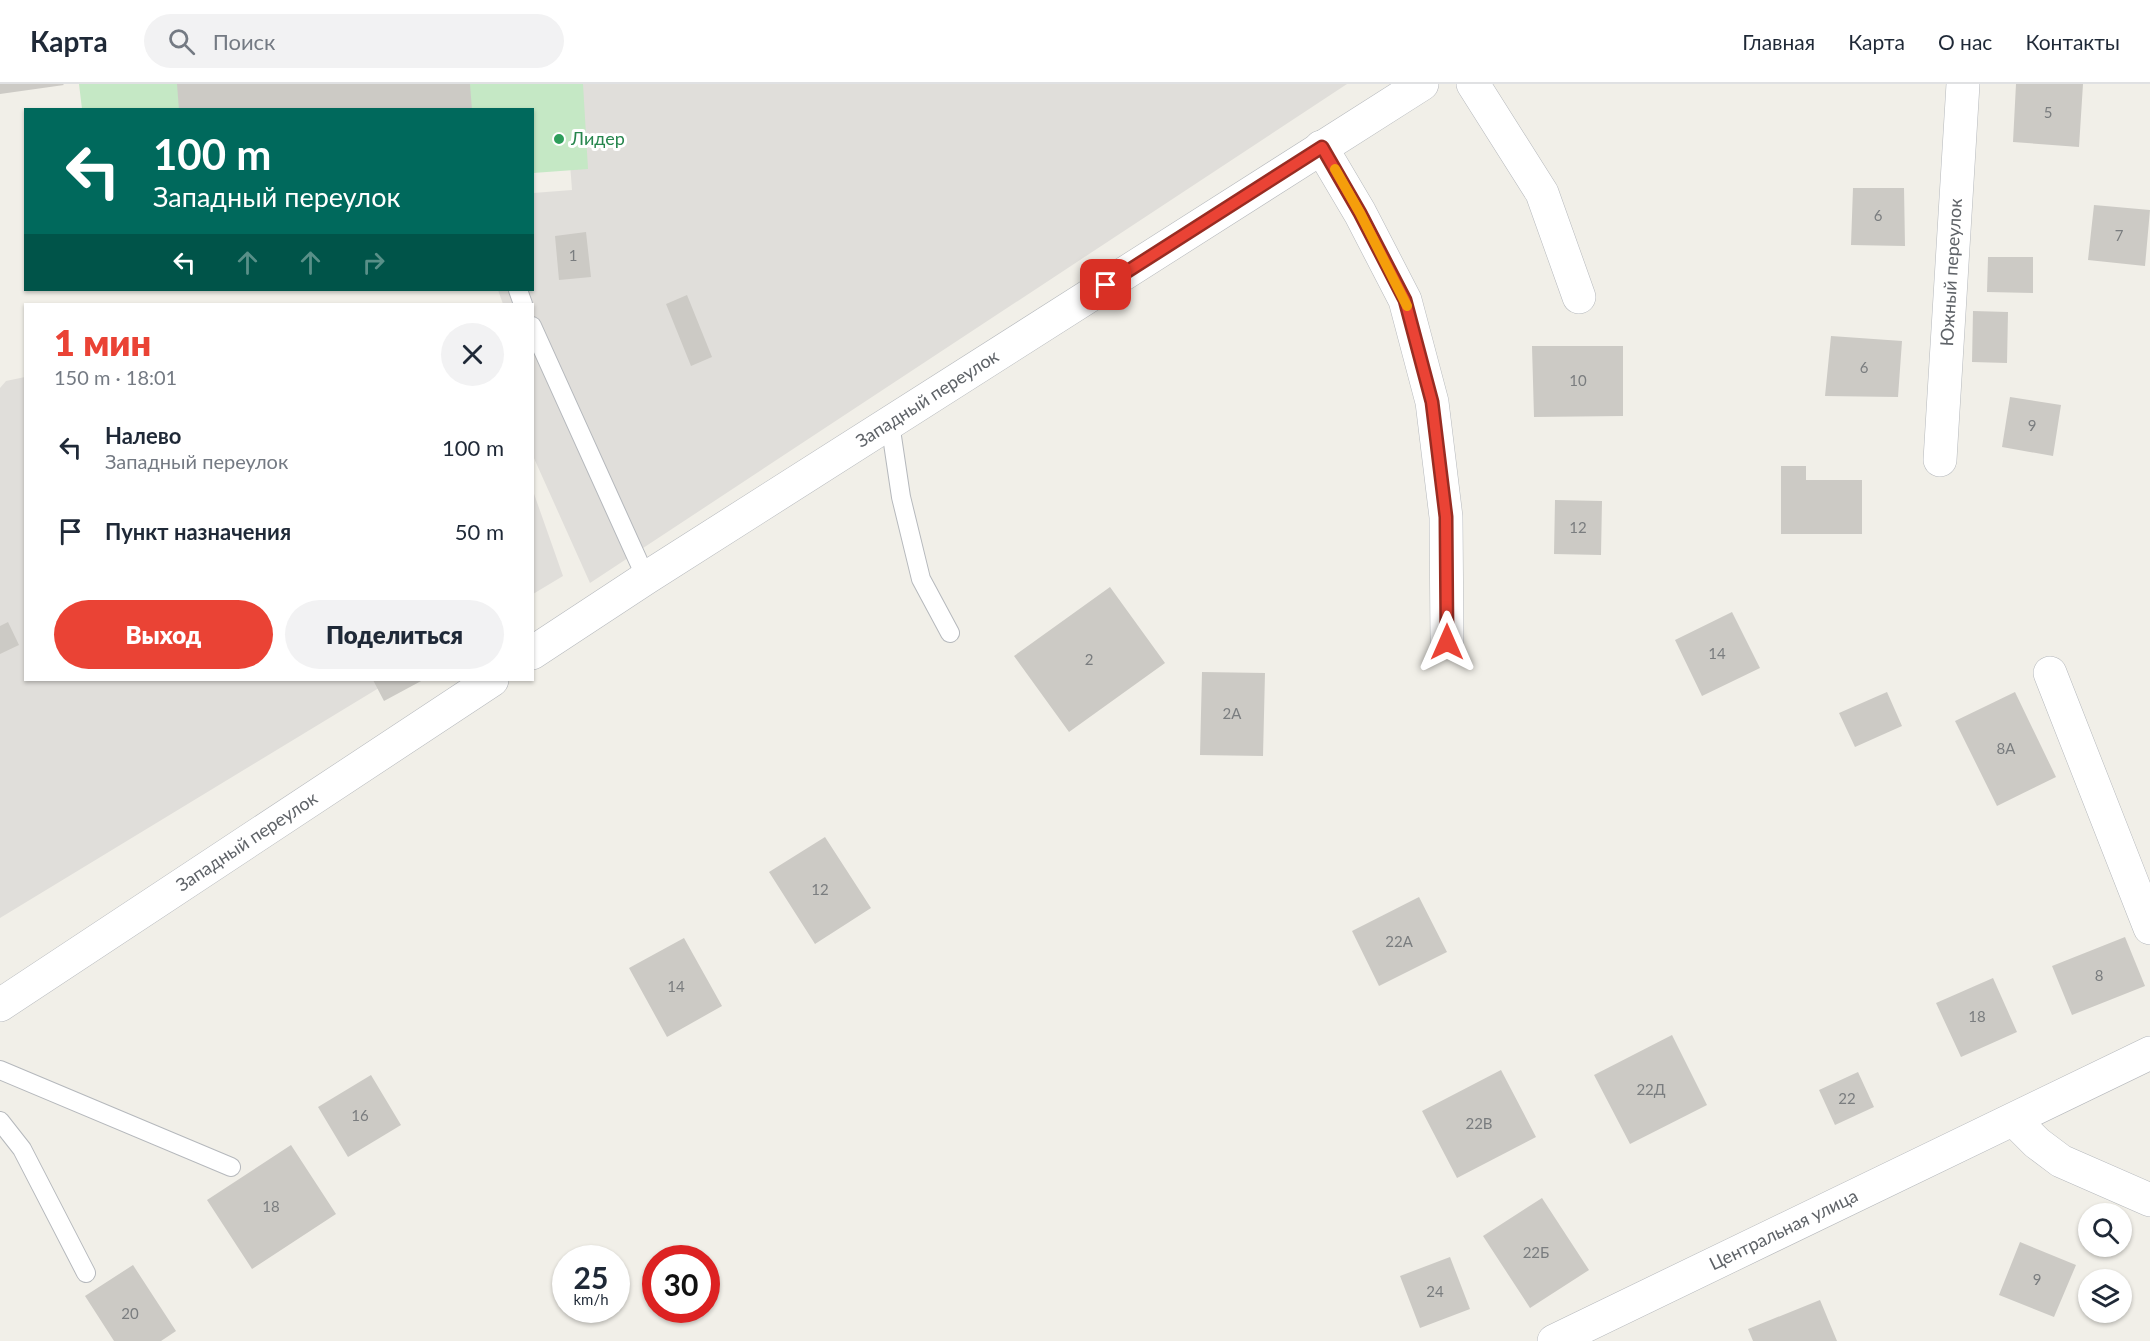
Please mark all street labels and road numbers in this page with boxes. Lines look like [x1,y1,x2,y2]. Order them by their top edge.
street label: Южный переулок [1935,197,1966,347]
street label: Западный переулок [851,344,1003,452]
street label: Западный переулок [172,786,322,896]
street label: Центральная улица [1705,1184,1861,1274]

